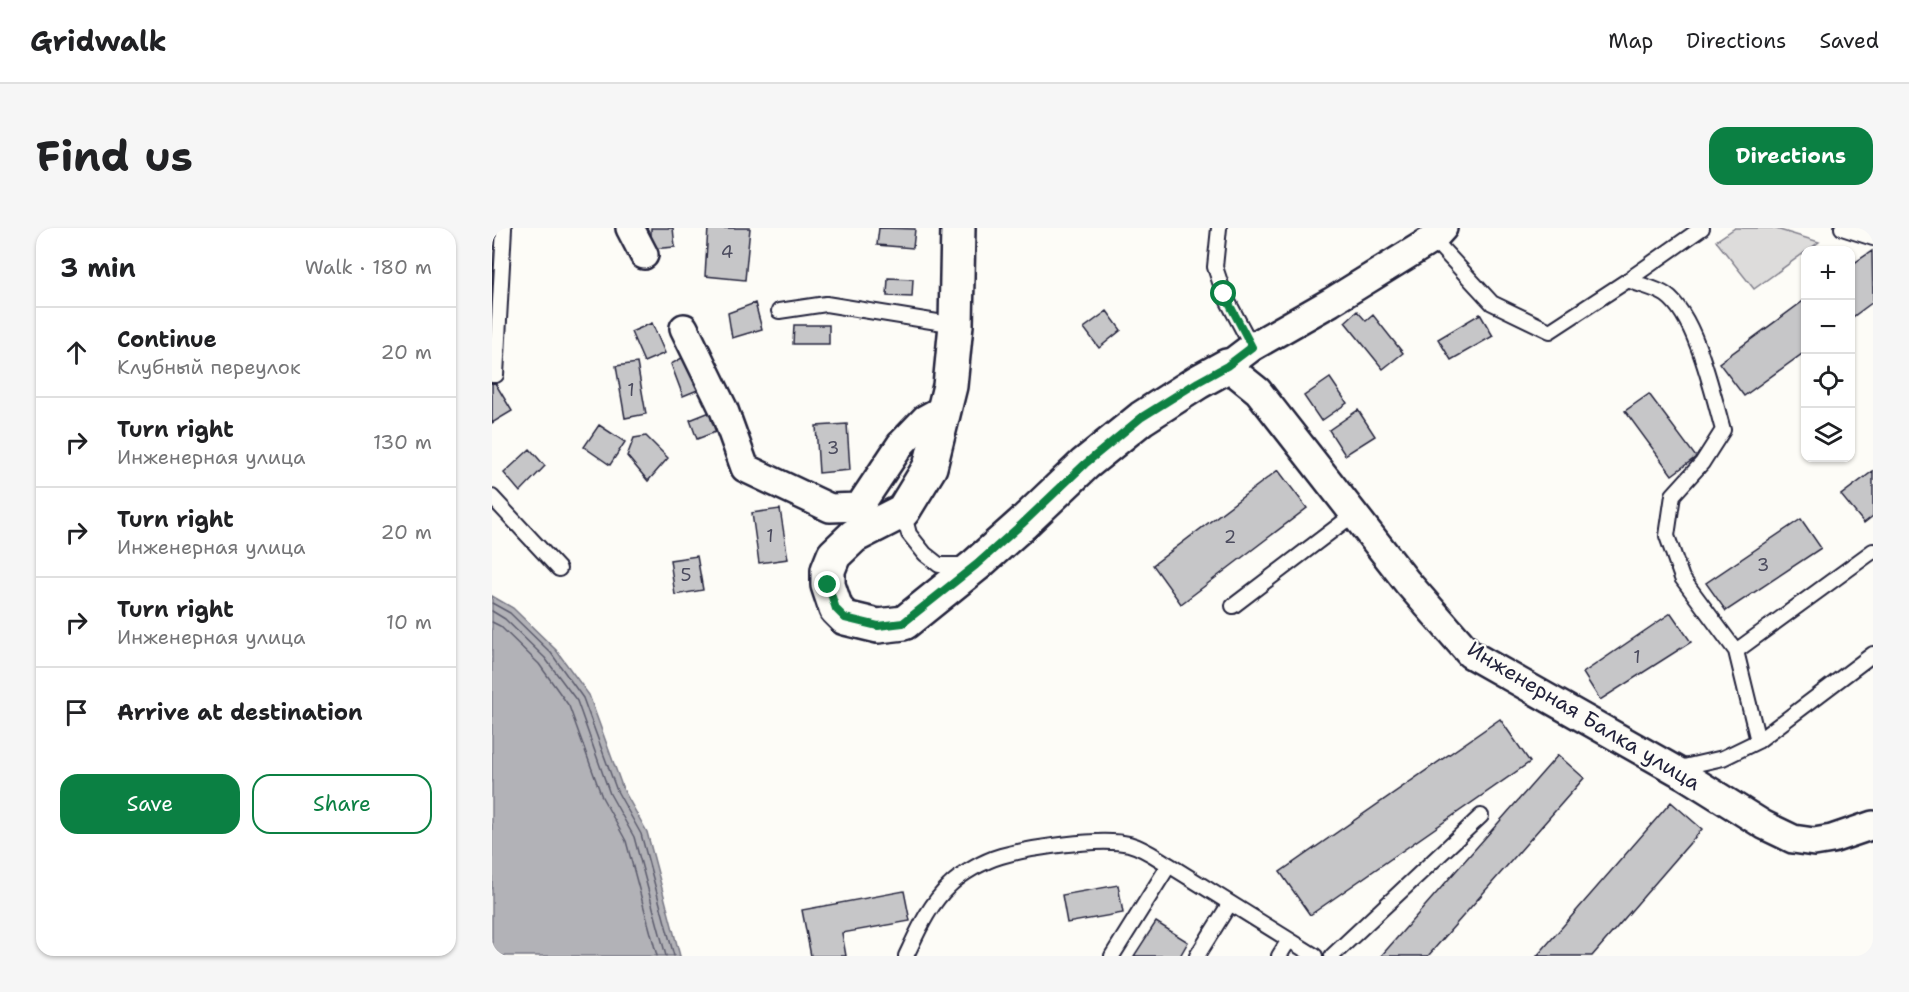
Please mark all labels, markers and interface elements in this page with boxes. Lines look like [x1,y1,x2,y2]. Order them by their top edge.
text: Gridwalk [30,22,167,60]
text: Map [1608,27,1653,55]
text: Directions [1686,27,1786,55]
text: Saved [1819,27,1879,55]
button: Directions [1709,127,1873,185]
text: Find us [36,128,193,184]
house number: 4 [721,240,733,264]
map controls [1801,246,1855,462]
button: + [1801,246,1855,300]
text: 3 min [60,250,136,285]
text: Walk · 180 m [305,254,432,280]
route start [1210,280,1236,306]
button: − [1801,300,1855,354]
text: Continue [117,325,217,354]
icon: ahead [60,336,93,369]
text: 20 m [381,339,432,365]
text: Клубный переулок [117,354,301,380]
button: locate [1801,354,1855,408]
house number: 1 [627,378,635,402]
button: layers [1801,408,1855,462]
text: Turn right [117,415,234,444]
icon: right [60,426,93,459]
text: 130 m [373,429,432,455]
house number: 3 [827,436,839,460]
text: Инженерная улица [117,444,306,470]
text: Turn right [117,505,234,534]
icon: right [60,516,93,549]
text: 20 m [381,519,432,545]
house number: 1 [766,524,774,548]
house number: 2 [1224,525,1236,549]
text: Инженерная улица [117,534,306,560]
house number: 3 [1757,553,1769,577]
house number: 5 [680,563,692,587]
route end [814,571,840,597]
text: Turn right [117,595,234,624]
icon: right [60,606,93,639]
text: 10 m [386,609,432,635]
text: Инженерная улица [117,624,306,650]
street label: Инженерная Балка улица [1462,635,1706,797]
house number: 1 [1633,645,1641,669]
icon: arrive [60,696,93,729]
text: Arrive at destination [117,698,363,727]
button: Save [60,774,240,834]
button: Share [252,774,432,834]

